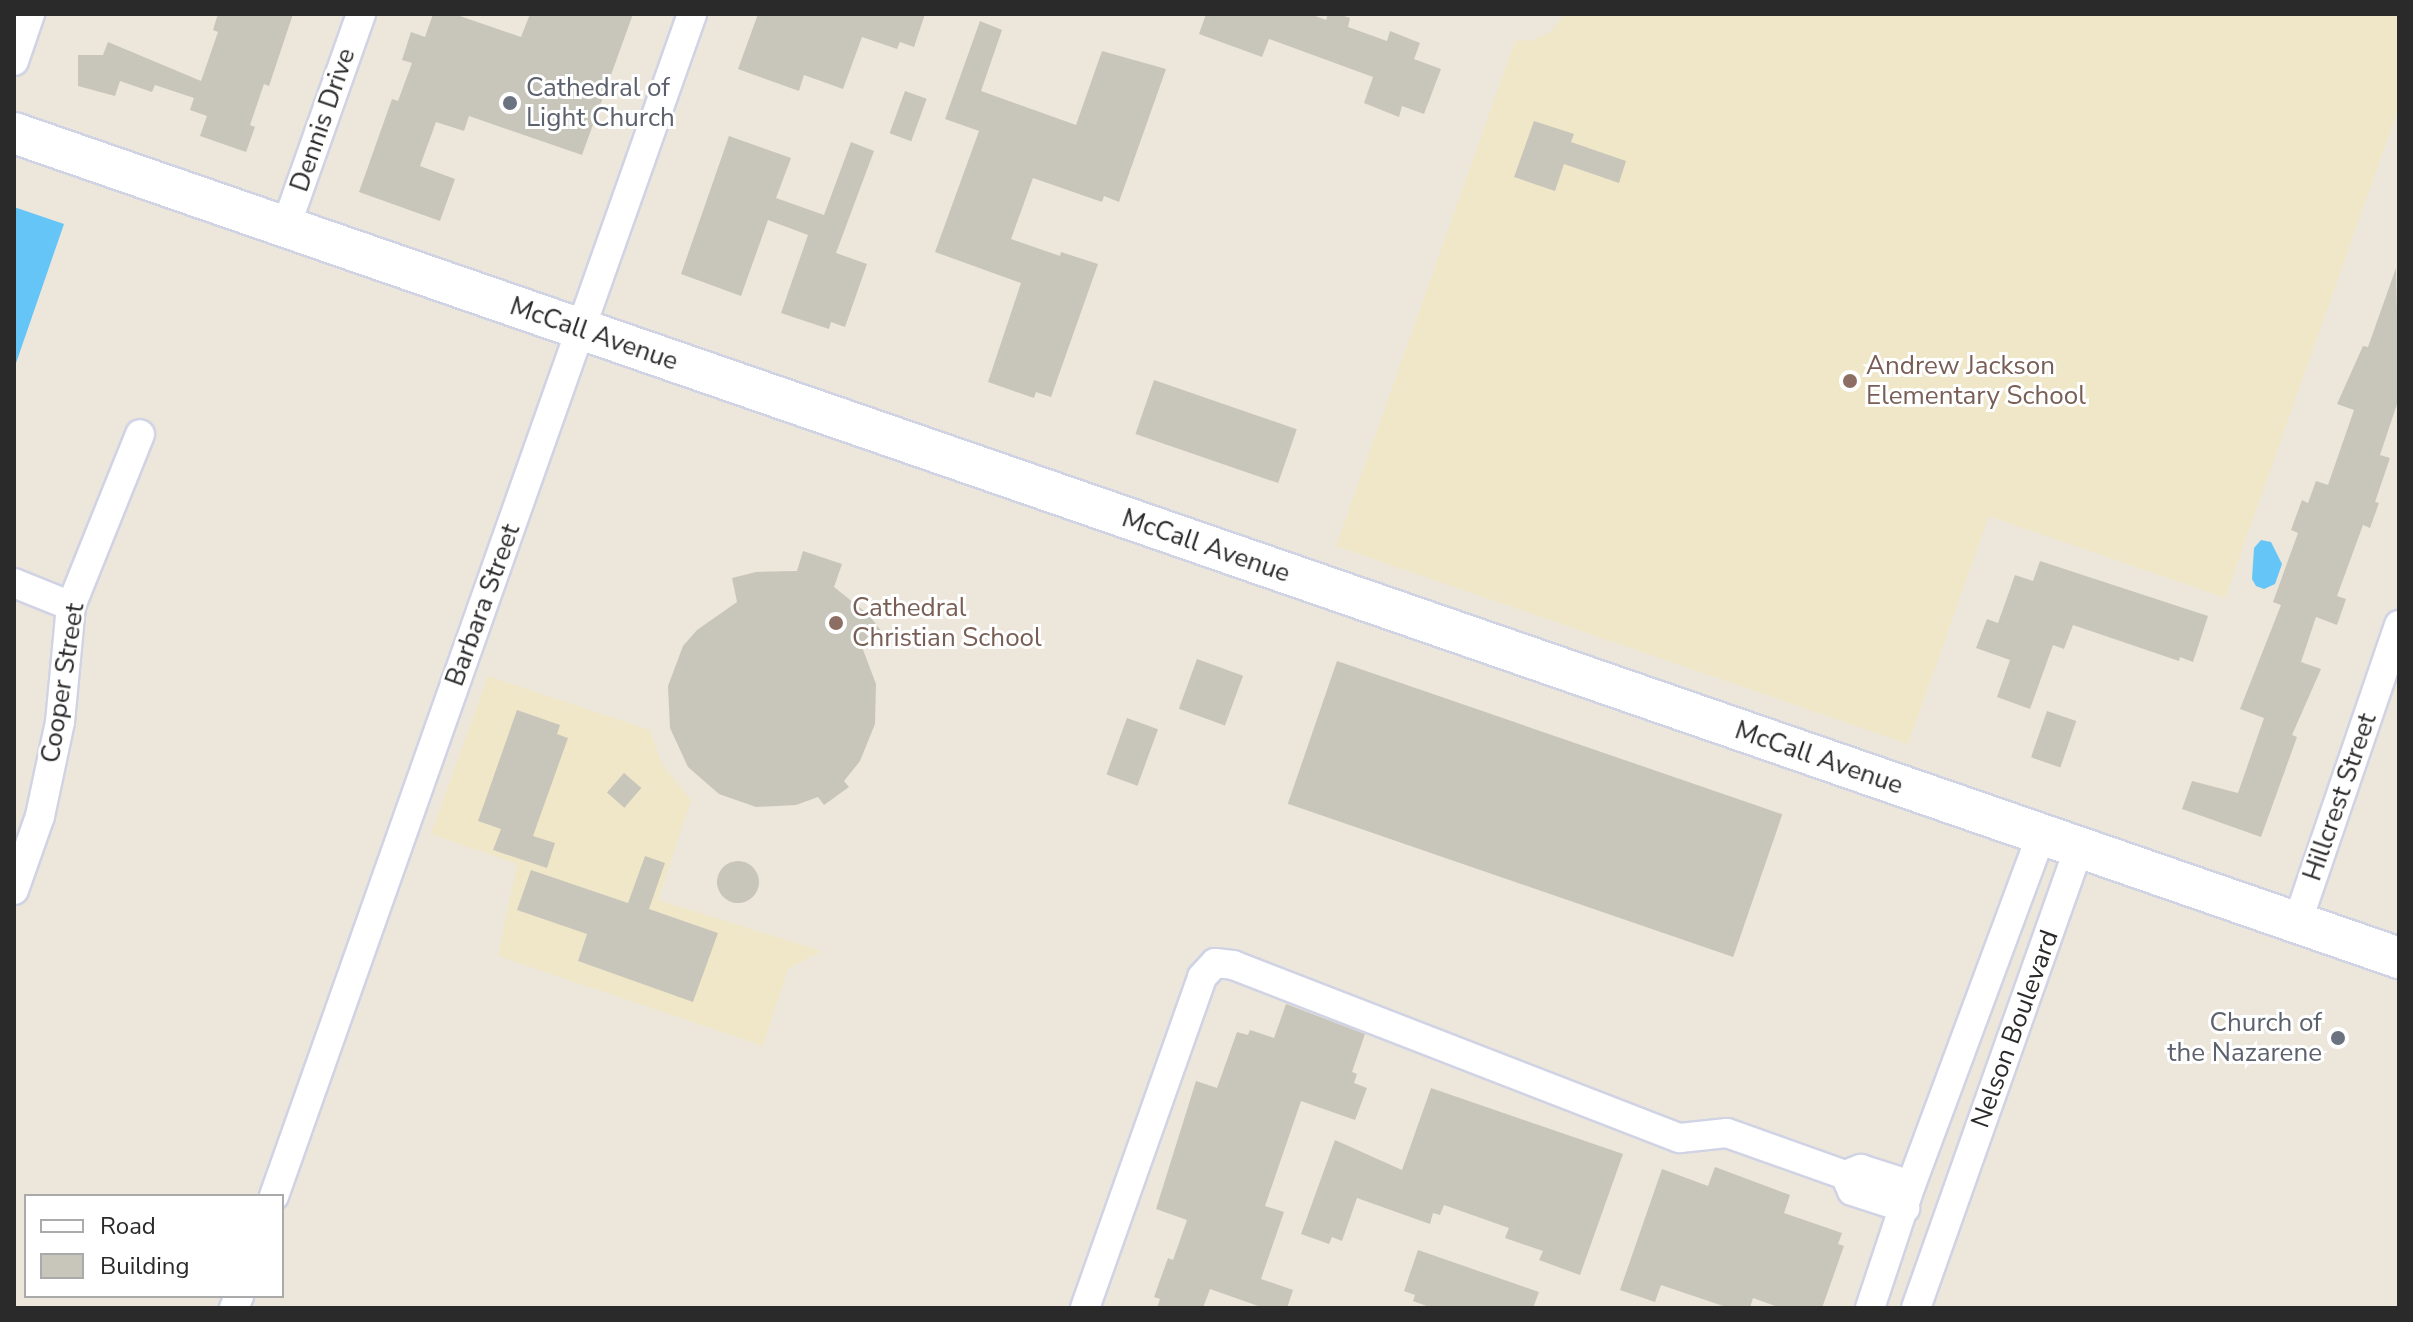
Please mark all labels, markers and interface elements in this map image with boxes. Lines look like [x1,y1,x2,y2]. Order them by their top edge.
street label: Dennis Drive [284,44,362,196]
place label: Cathedral of Light Church [526,72,675,134]
marker: Cathedral of Light Church [501,94,519,112]
street label: McCall Avenue [506,291,682,377]
place label: Andrew Jackson Elementary School [1866,350,2086,412]
marker: Andrew Jackson Elementary School [1841,372,1859,390]
street label: McCall Avenue [1118,503,1294,589]
street label: Barbara Street [439,520,527,690]
place label: Cathedral Christian School [852,592,1042,654]
street label: Cooper Street [35,601,91,765]
marker: Cathedral Christian School [827,614,845,632]
street label: Hillcrest Street [2297,709,2383,885]
street label: McCall Avenue [1731,715,1907,801]
street label: Nelson Boulevard [1965,926,2065,1132]
place label: Church of the Nazarene [2167,1007,2322,1068]
marker: Church of the Nazarene [2329,1029,2347,1047]
legend [24,1194,284,1298]
text: Road [100,1210,156,1242]
text: Building [100,1250,190,1282]

